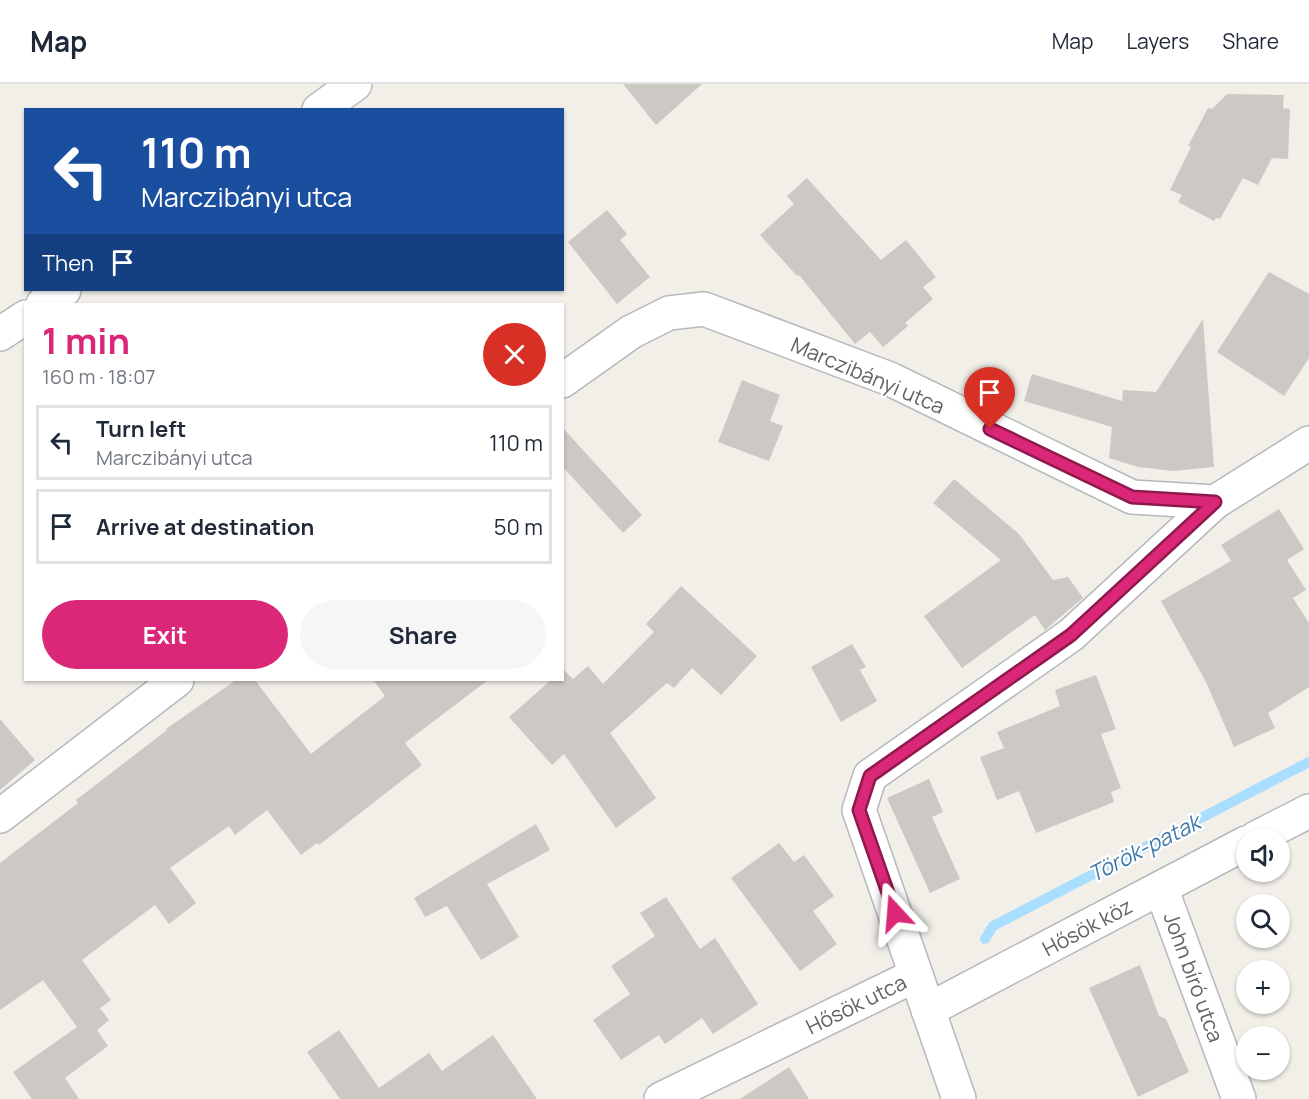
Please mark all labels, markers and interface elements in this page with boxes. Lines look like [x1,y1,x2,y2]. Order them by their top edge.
text: Map [30,22,87,60]
text: Map [1052,27,1093,55]
text: Layers [1126,27,1189,55]
text: Share [1222,27,1279,55]
text: 110 m [141,123,252,181]
icon: left [42,132,120,210]
text: Marczibányi utca [141,178,352,215]
icon: arrive [106,246,139,279]
text: Then [42,248,94,278]
text: 1 min [42,316,130,365]
button: close [483,323,546,386]
street label: Marczibányi utca [787,330,949,420]
text: 160 m · 18:07 [42,363,156,390]
pin [964,367,1015,429]
icon: arrive [973,376,1006,409]
text: Turn left [96,414,186,444]
icon: left [45,426,78,459]
text: 110 m [489,428,543,458]
text: Marczibányi utca [96,444,253,471]
icon: arrive [45,510,78,543]
text: Arrive at destination [96,512,314,542]
text: 50 m [494,512,543,542]
button: Exit [42,600,288,669]
button: Share [300,600,546,669]
water label: Török-patak [1083,806,1208,889]
map controls [1236,828,1290,1080]
button: sound [1236,828,1290,882]
position arrow [863,881,927,945]
street label: Hősök köz [1037,892,1137,962]
button: search [1236,894,1290,948]
street label: John bíró utca [1158,908,1230,1046]
button: + [1236,960,1290,1014]
street label: Hősök utca [801,968,911,1040]
button: − [1236,1026,1290,1080]

